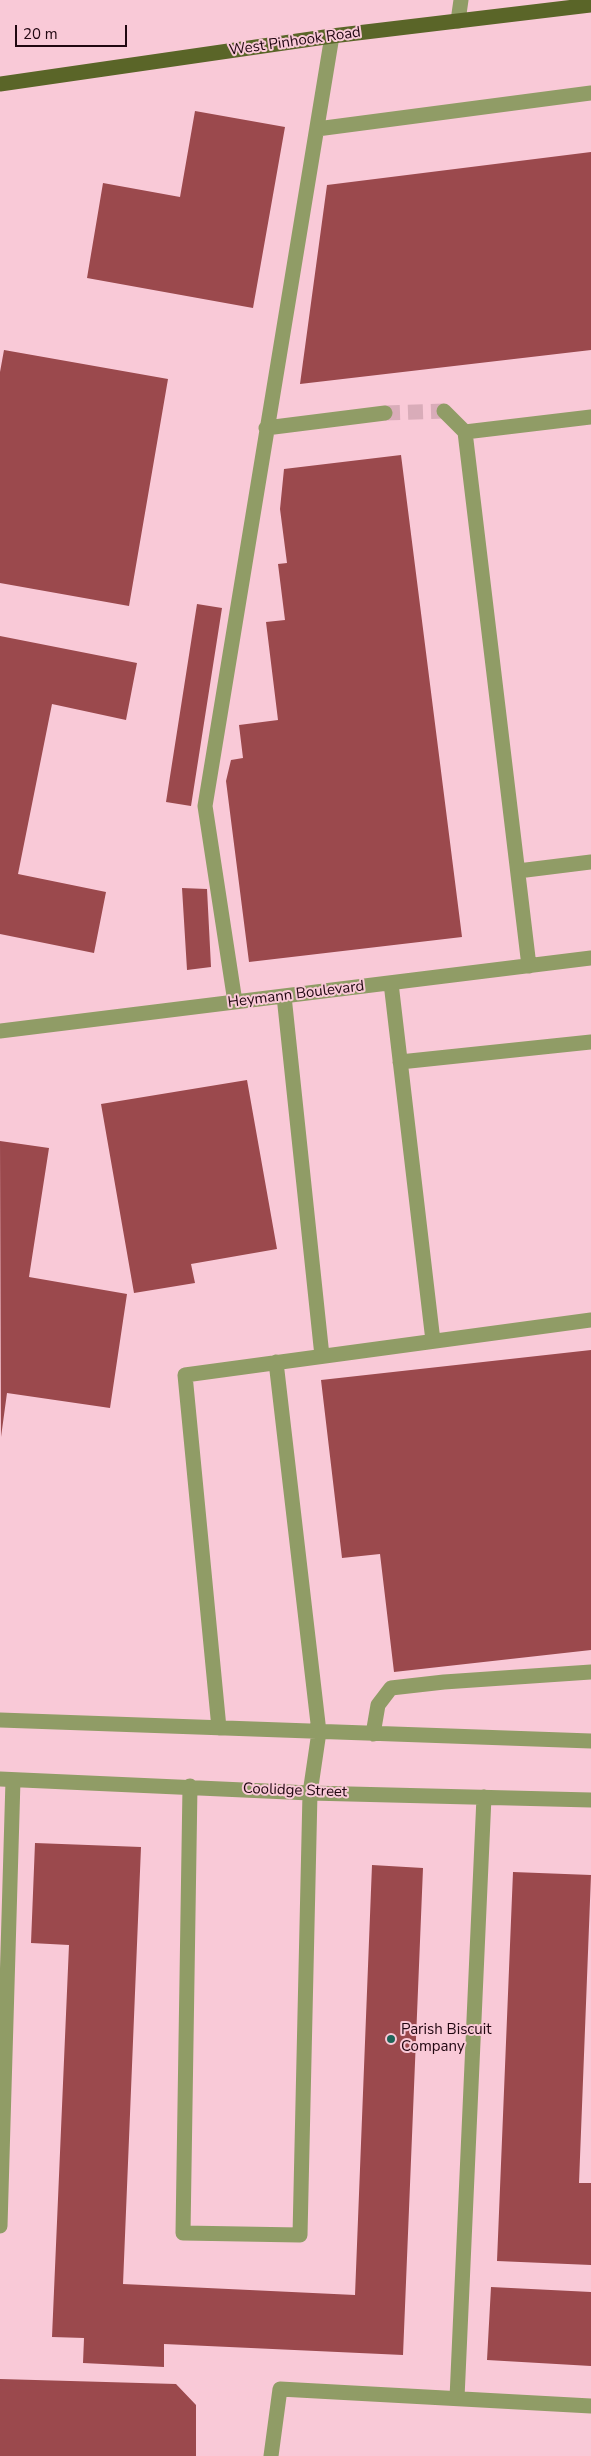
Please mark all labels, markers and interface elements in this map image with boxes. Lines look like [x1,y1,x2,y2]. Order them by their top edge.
scale bar [18,15,130,47]
text: 20 m [23,24,58,44]
street label: West Pinhook Road [228,24,362,60]
street label: Heymann Boulevard [227,978,365,1012]
street label: Coolidge Street [242,1780,348,1802]
place label: Parish Biscuit Company [401,2021,491,2056]
marker: Parish Biscuit Company [385,2033,397,2045]

